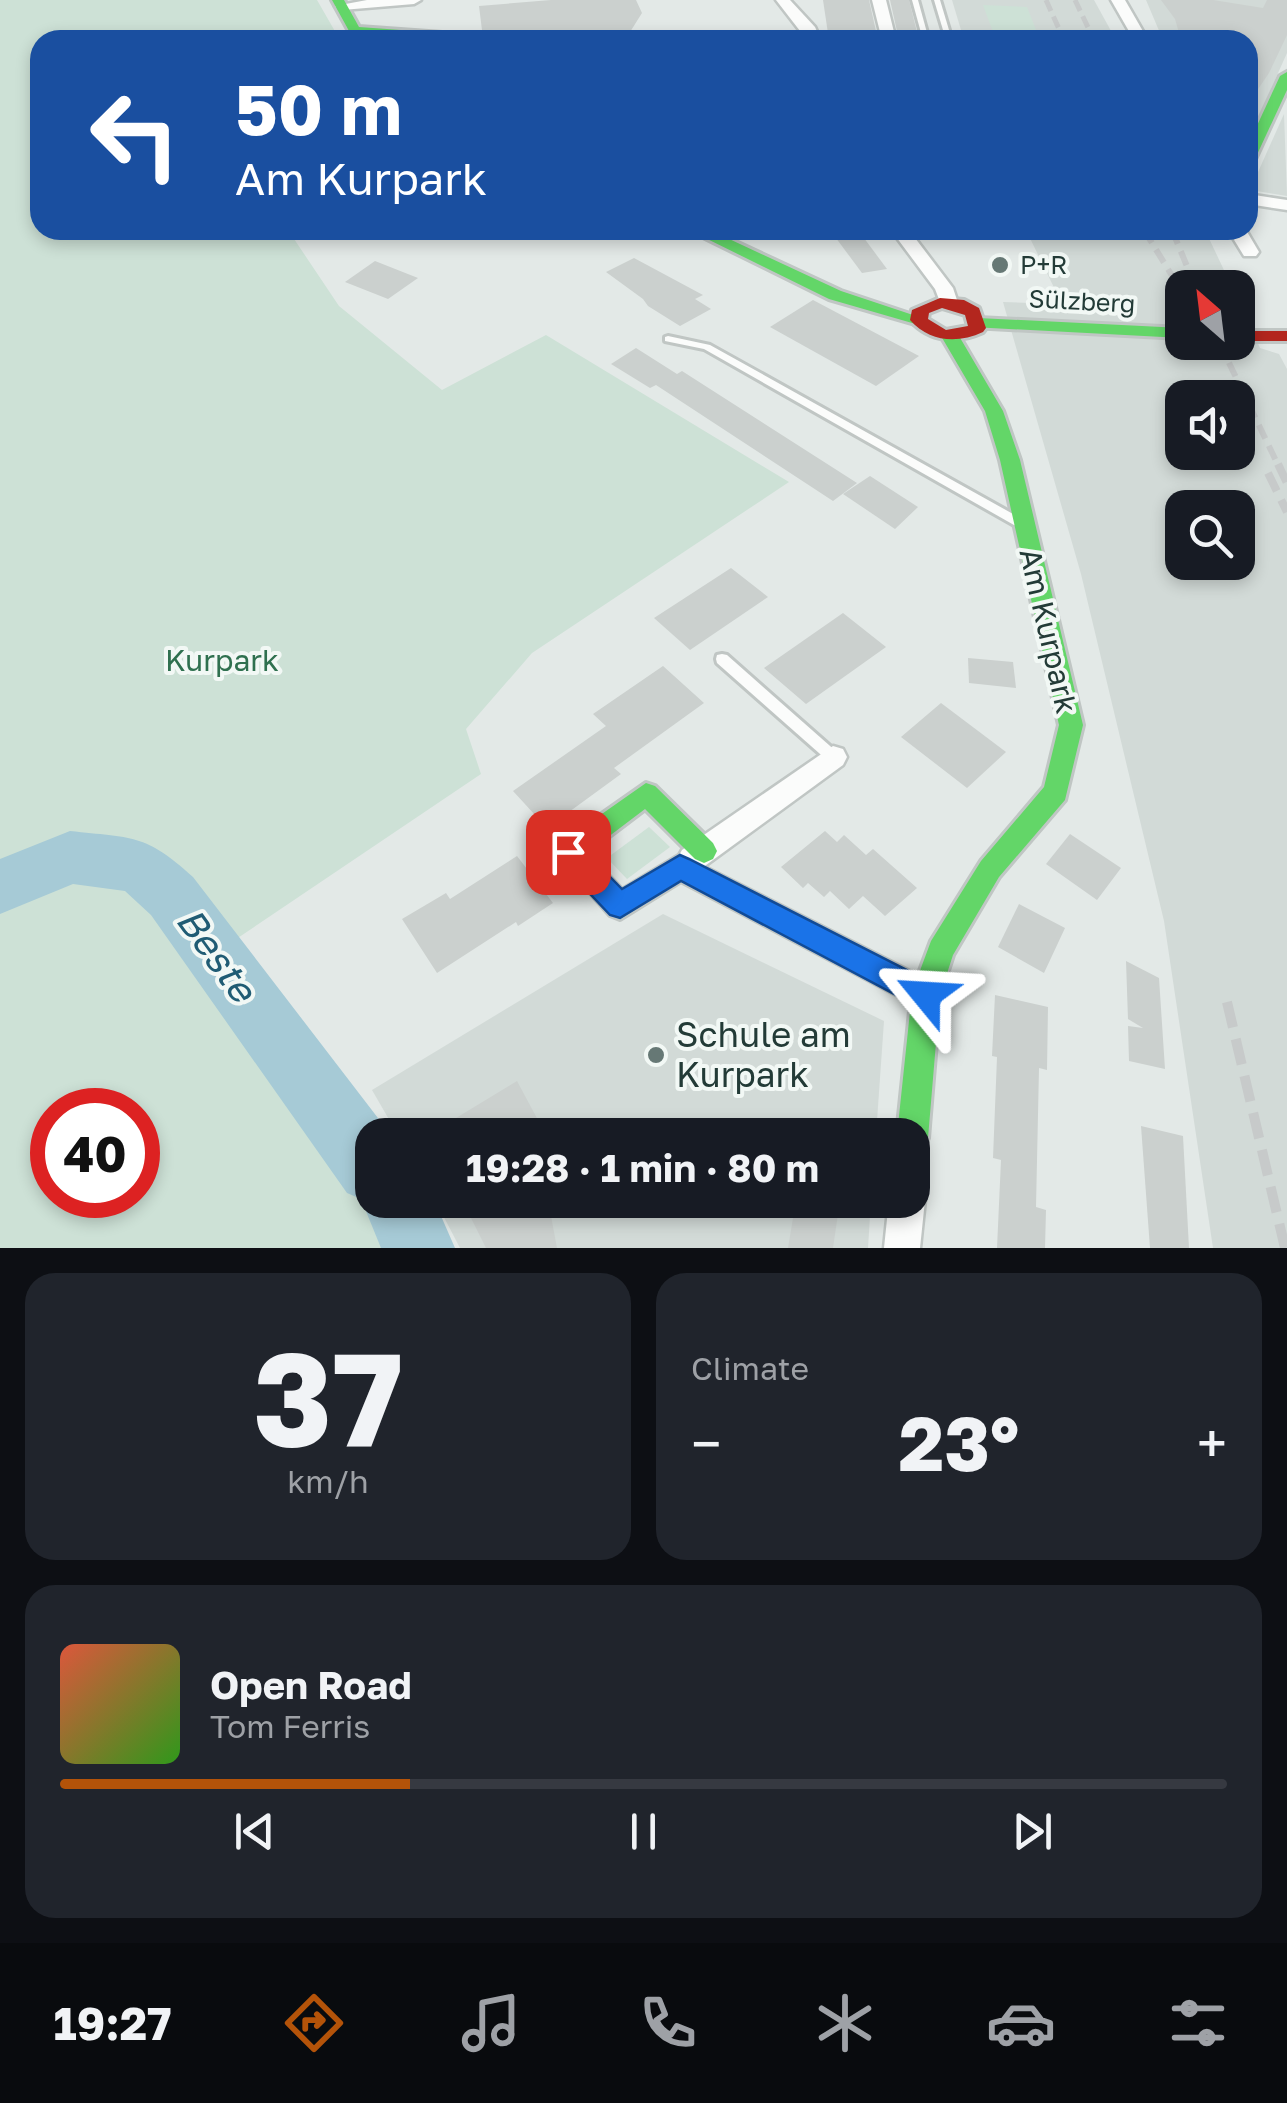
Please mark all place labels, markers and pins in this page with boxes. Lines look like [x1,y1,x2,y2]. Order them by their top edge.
place label: P+R [1020,249,1067,280]
marker: P+R [989,254,1011,276]
pin [526,810,611,895]
place label: Schule am Kurpark [676,1013,851,1095]
marker: Schule am Kurpark [645,1044,667,1066]

